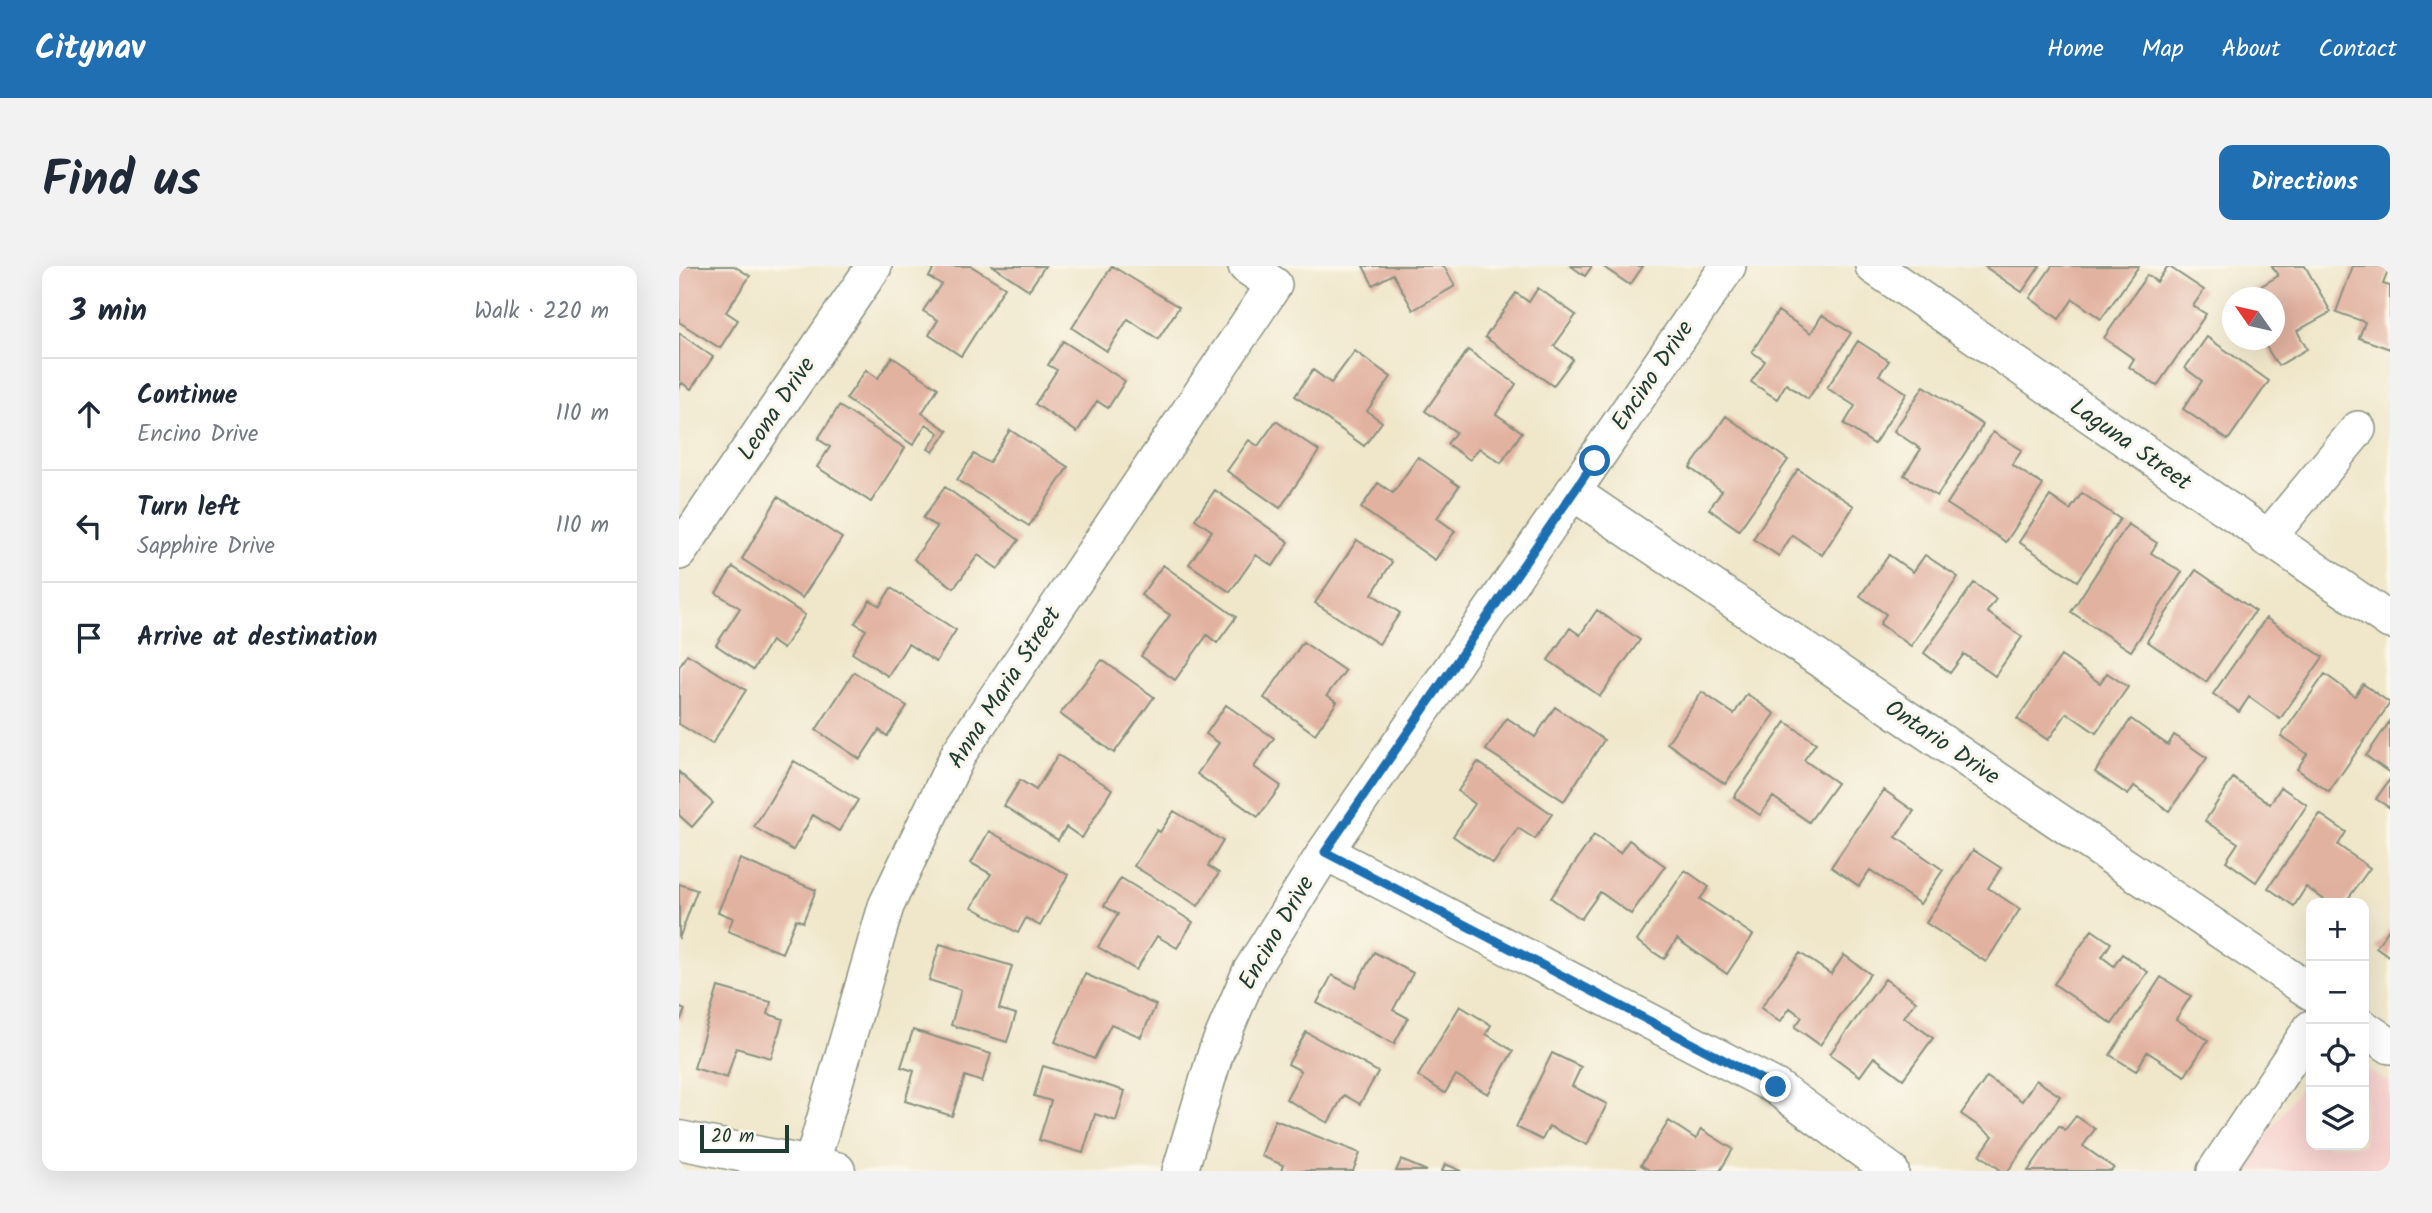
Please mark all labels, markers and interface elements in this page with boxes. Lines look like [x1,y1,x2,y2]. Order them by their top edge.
text: Citynav [35,23,145,76]
text: Home [2047,30,2104,69]
text: Map [2142,30,2184,69]
text: About [2222,30,2280,69]
text: Contact [2318,30,2397,69]
text: Find us [42,143,200,221]
button: Directions [2219,145,2390,220]
north arrow [2222,287,2285,350]
text: 3 min [70,288,147,336]
text: Walk · 220 m [474,294,609,330]
street label: Encino Drive [1601,312,1705,439]
street label: Leona Drive [728,349,826,469]
text: Continue [137,375,238,417]
street label: Laguna Street [2061,388,2200,502]
icon: ahead [70,395,108,433]
text: 110 m [556,396,609,432]
text: Encino Drive [137,417,258,453]
route start [1579,445,1610,476]
text: Turn left [137,487,240,529]
icon: left [70,507,108,545]
text: 110 m [556,508,609,544]
text: Sapphire Drive [137,529,275,565]
street label: Anna Maria Street [938,599,1073,777]
text: Arrive at destination [137,617,377,659]
icon: arrive [70,619,108,657]
street label: Ontario Drive [1876,690,2008,796]
street label: Encino Drive [1228,868,1326,998]
map controls [2306,898,2369,1150]
button: + [2306,898,2369,961]
button: − [2306,961,2369,1024]
button: locate [2306,1024,2369,1087]
route end [1760,1071,1791,1102]
button: layers [2306,1087,2369,1150]
scale bar [700,1122,789,1154]
text: 20 m [711,1122,754,1152]

